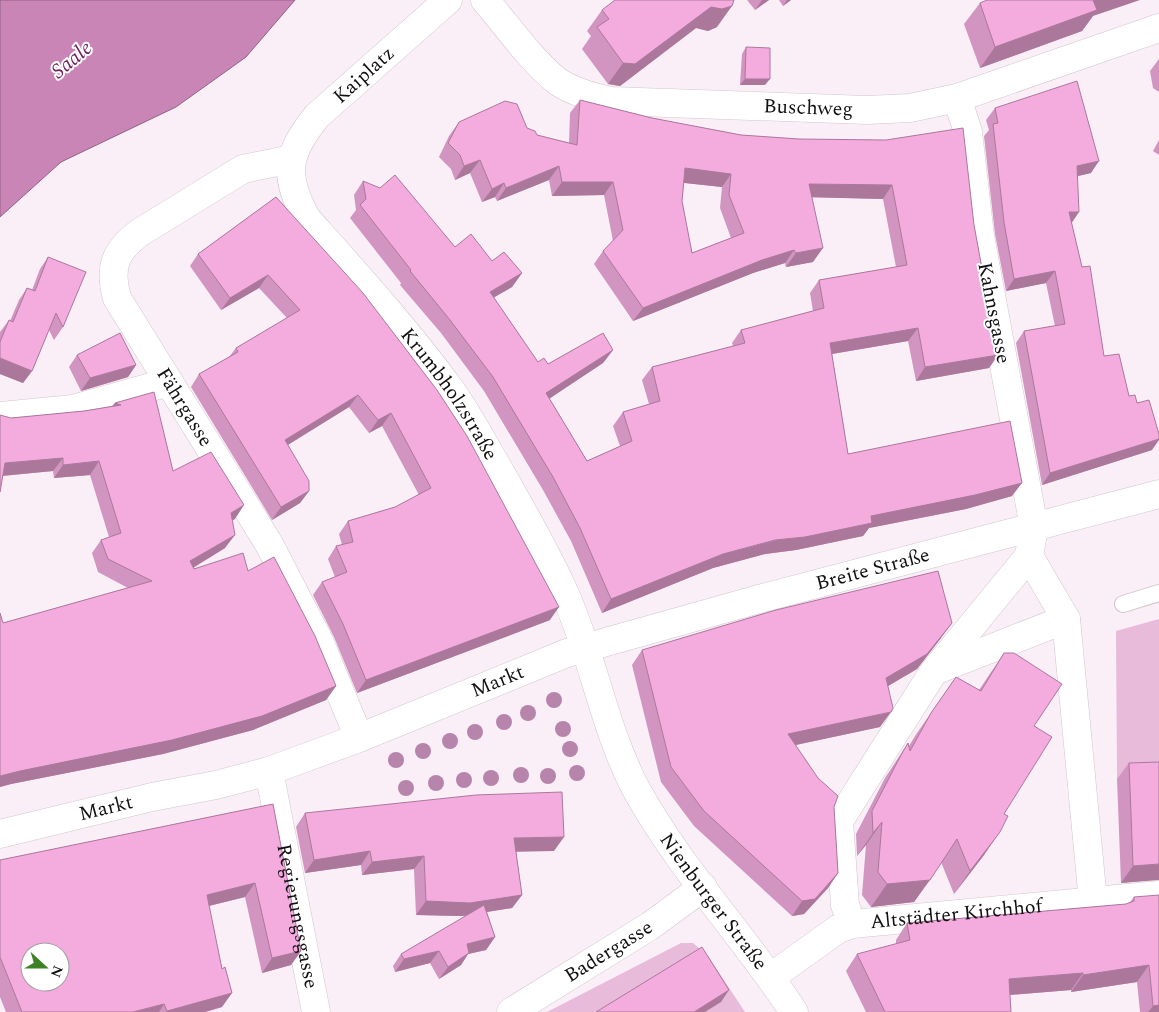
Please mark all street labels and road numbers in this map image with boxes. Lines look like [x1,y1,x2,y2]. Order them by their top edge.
street label: Kaiplatz [327,39,401,111]
street label: Buschweg [763,91,854,125]
street label: Kahnsgasse [969,260,1019,366]
street label: Krumbholzstraße [393,321,505,466]
street label: Fährgasse [148,362,221,453]
street label: Breite Straße [813,540,933,598]
street label: Markt [467,657,529,706]
street label: Markt [76,787,136,829]
street label: Nienburger Straße [652,827,775,977]
street label: Regierungsgasse [269,841,326,991]
street label: Altstädter Kirchhof [869,891,1046,937]
street label: Badergasse [559,913,659,990]

